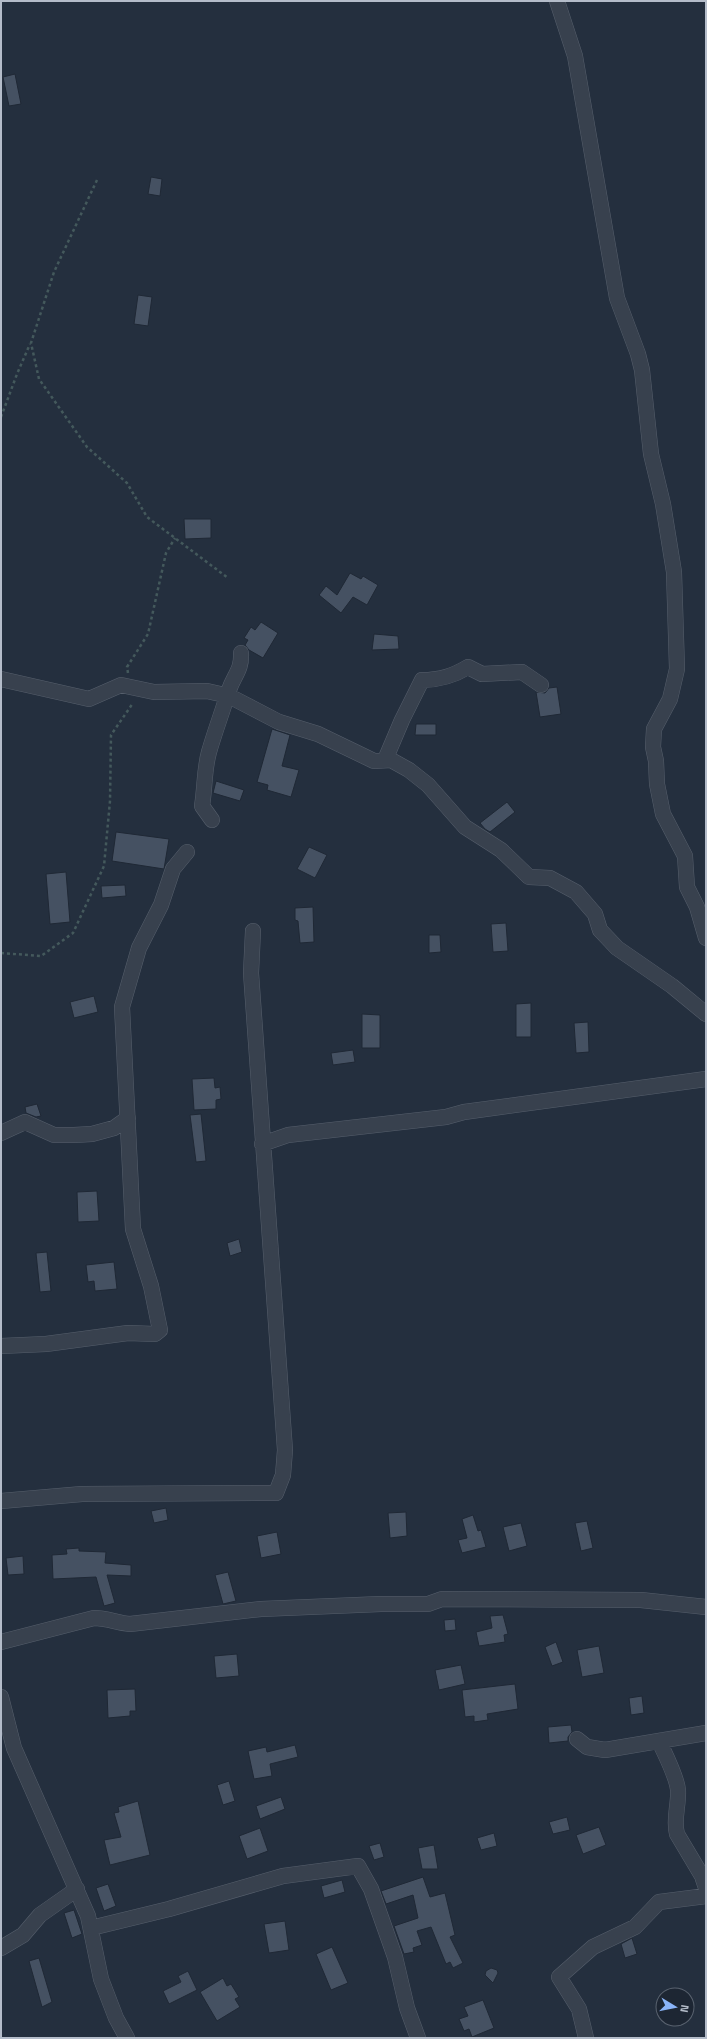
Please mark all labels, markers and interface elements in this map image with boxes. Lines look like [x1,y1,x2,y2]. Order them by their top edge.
north arrow [655,1987,695,2027]
text: N [676,2004,693,2014]

